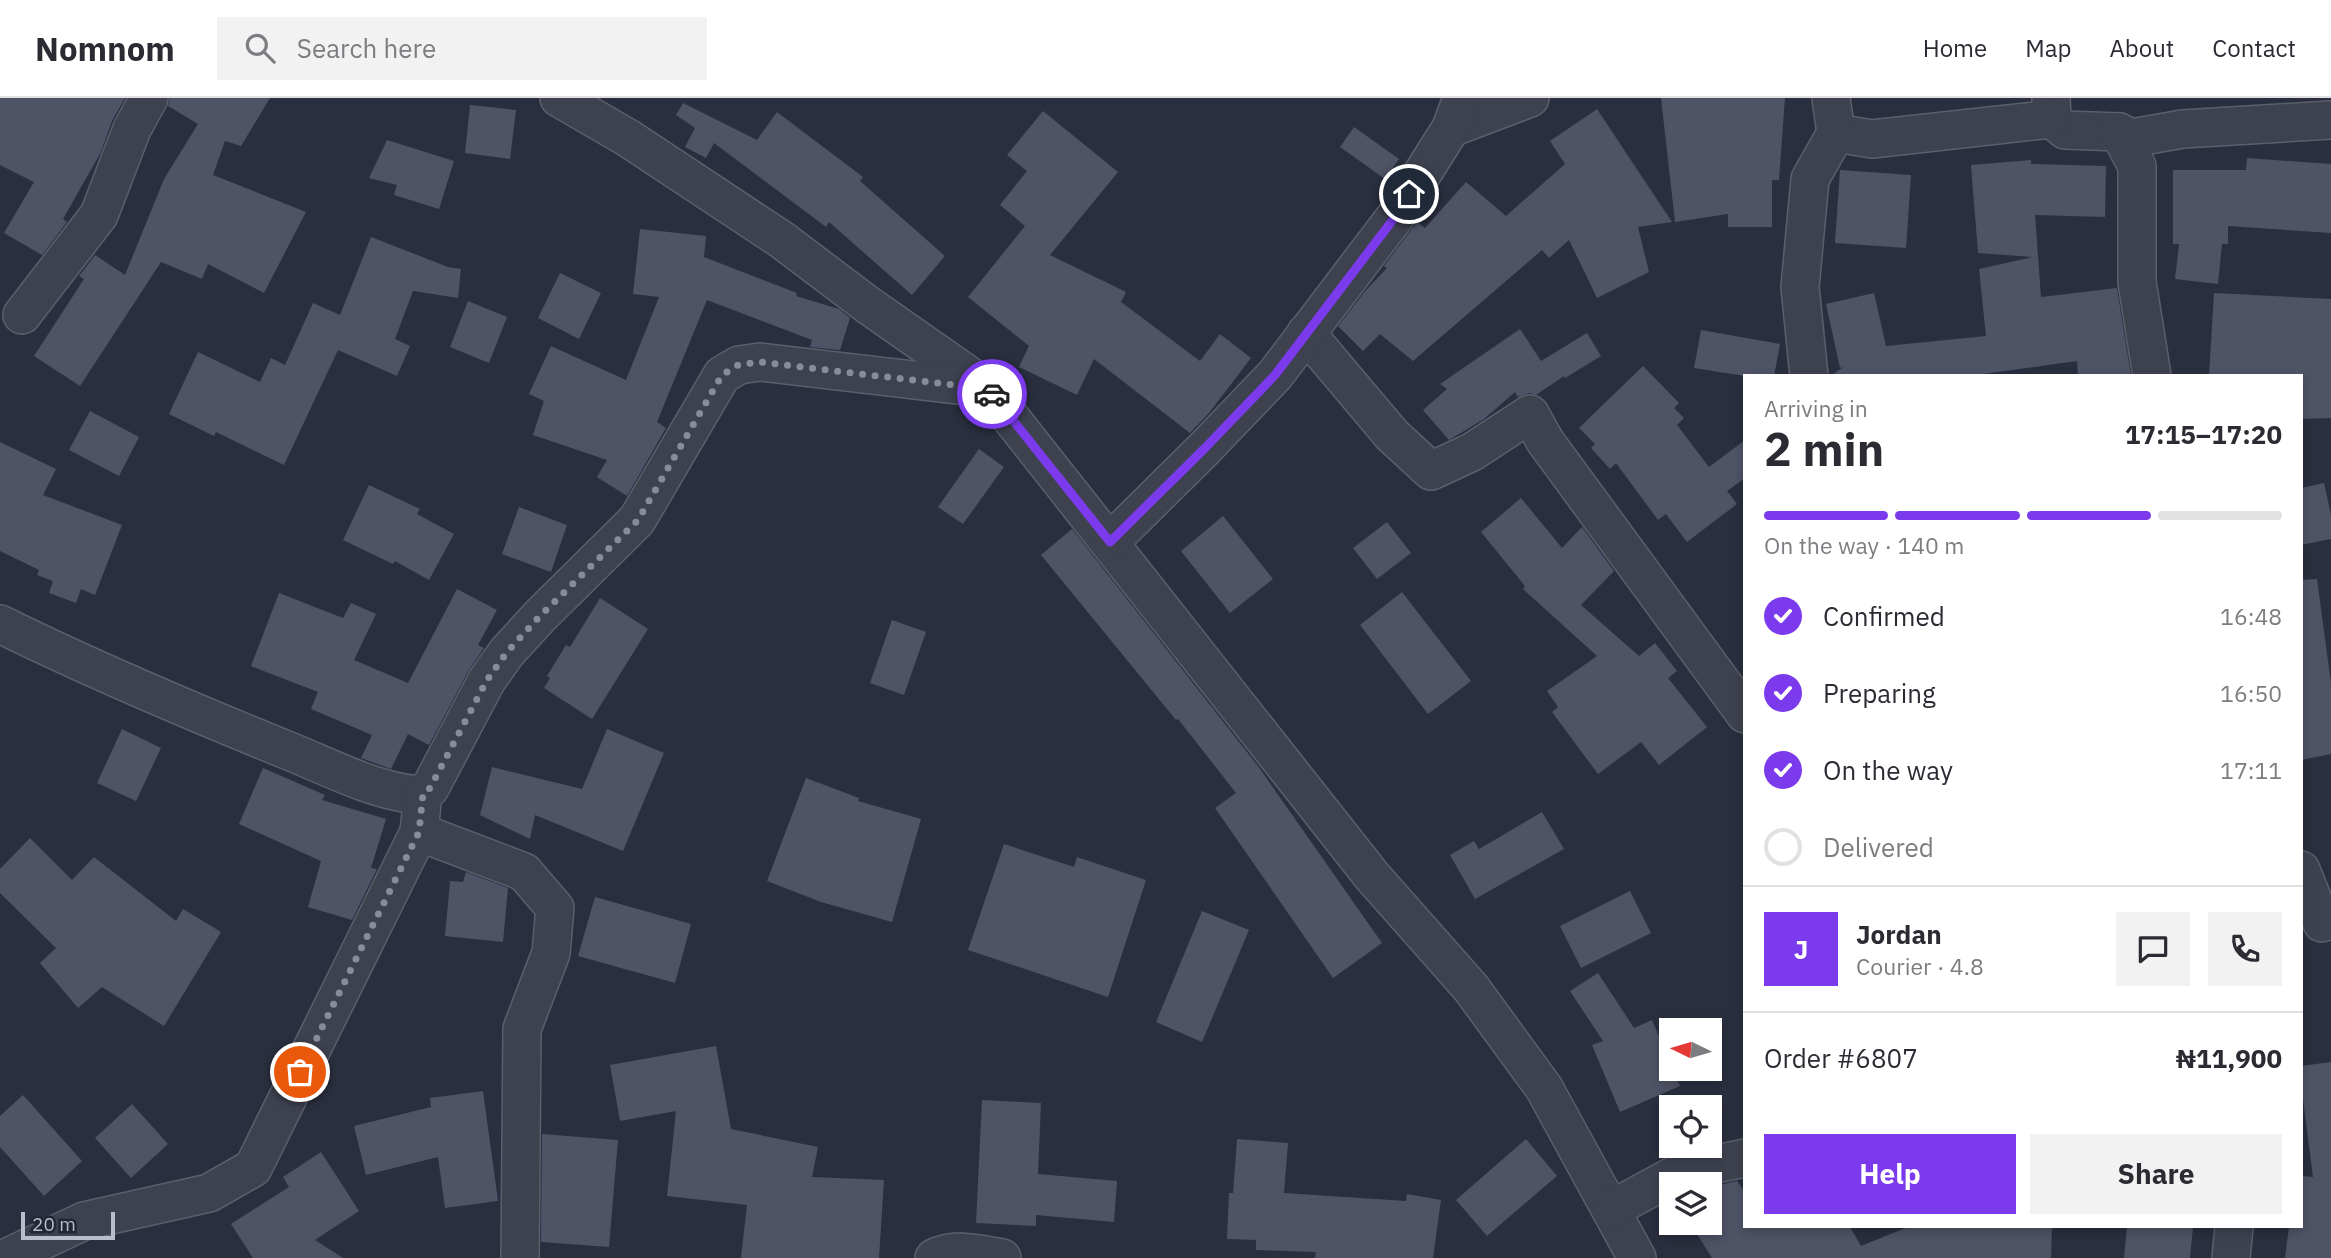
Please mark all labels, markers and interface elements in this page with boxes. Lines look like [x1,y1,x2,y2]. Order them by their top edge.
search box [217,17,707,80]
text: Nomnom [35,27,175,70]
icon: search [241,29,279,67]
text: Search here [297,31,436,65]
text: Home [1923,32,1987,64]
text: Map [2025,32,2071,64]
text: About [2109,32,2174,64]
text: Contact [2212,32,2296,64]
pin [1379,164,1439,224]
icon: home [1390,175,1428,213]
courier [957,359,1027,429]
icon: car [973,375,1011,413]
text: Arriving in [1764,393,1868,423]
text: 17:15–17:20 [2125,417,2282,451]
text: 2 min [1764,419,1884,479]
text: On the way · 140 m [1764,530,1964,560]
icon: check [1764,597,1802,635]
text: Confirmed [1823,599,1945,633]
text: 16:48 [2220,601,2282,631]
icon: check [1764,674,1802,712]
text: Preparing [1823,676,1936,710]
text: 16:50 [2220,678,2282,708]
icon: check [1764,751,1802,789]
text: On the way [1823,753,1953,787]
text: 17:11 [2220,755,2282,785]
text: Delivered [1823,830,1934,864]
button: chat [2116,912,2190,986]
button: phone [2208,912,2282,986]
text: Jordan [1856,917,1942,951]
text: J [1794,932,1808,966]
text: Courier · 4.8 [1856,951,1984,981]
north arrow [1659,1018,1722,1082]
map controls [1659,1018,1722,1235]
text: Order #6807 [1764,1041,1918,1075]
text: ₦11,900 [2176,1041,2282,1075]
pin [270,1042,330,1102]
icon: bag [281,1053,319,1091]
button: locate [1659,1095,1722,1158]
button: Help [1764,1134,2016,1214]
button: Share [2030,1134,2282,1214]
button: layers [1659,1172,1722,1235]
scale bar [21,1209,116,1241]
text: 20 m [32,1212,76,1236]

